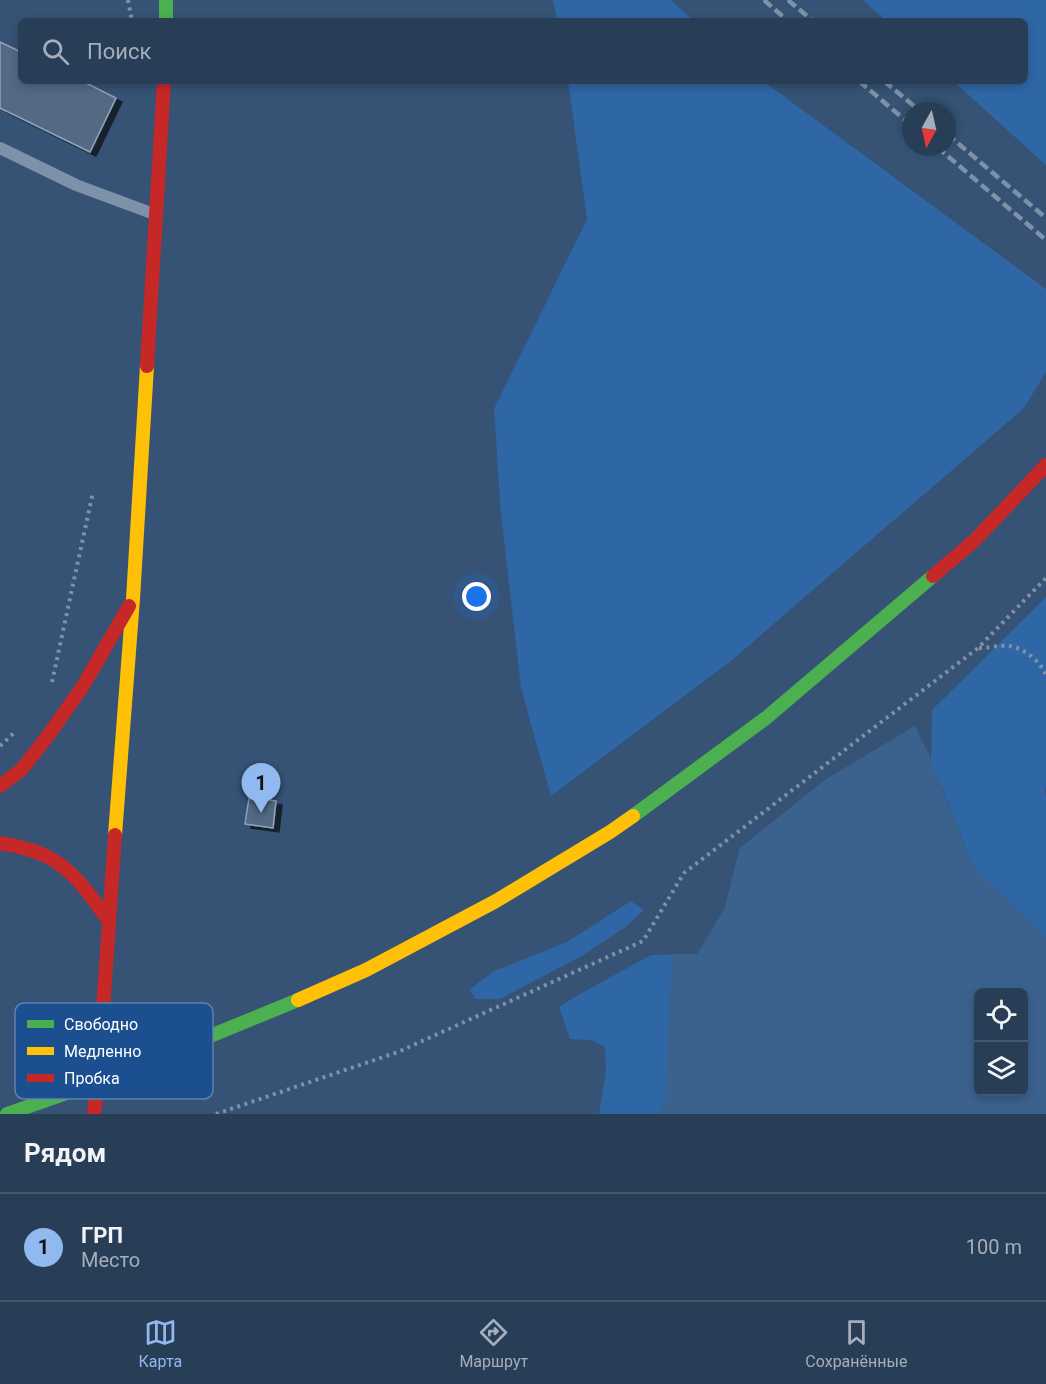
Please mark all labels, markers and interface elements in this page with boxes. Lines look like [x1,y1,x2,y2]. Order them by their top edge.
search box [18,18,1028,84]
icon: search [39,35,72,68]
text: Поиск [87,39,151,64]
north arrow [902,102,956,156]
your location [462,582,491,611]
pin: 1 [242,764,280,813]
map controls [974,988,1028,1096]
button: locate [974,988,1028,1042]
legend [15,1003,213,1099]
text: Свободно [64,1015,138,1034]
text: Медленно [64,1042,141,1061]
button: layers [974,1042,1028,1096]
text: Пробка [64,1069,120,1088]
text: Рядом [24,1138,106,1168]
text: ГРП [81,1223,123,1248]
text: 1 [38,1235,49,1259]
text: 100 m [966,1235,1022,1259]
text: Место [81,1248,140,1272]
tab: Карта [139,1316,182,1371]
tab: Маршрут [459,1316,528,1371]
tab: Сохранённые [805,1316,907,1371]

